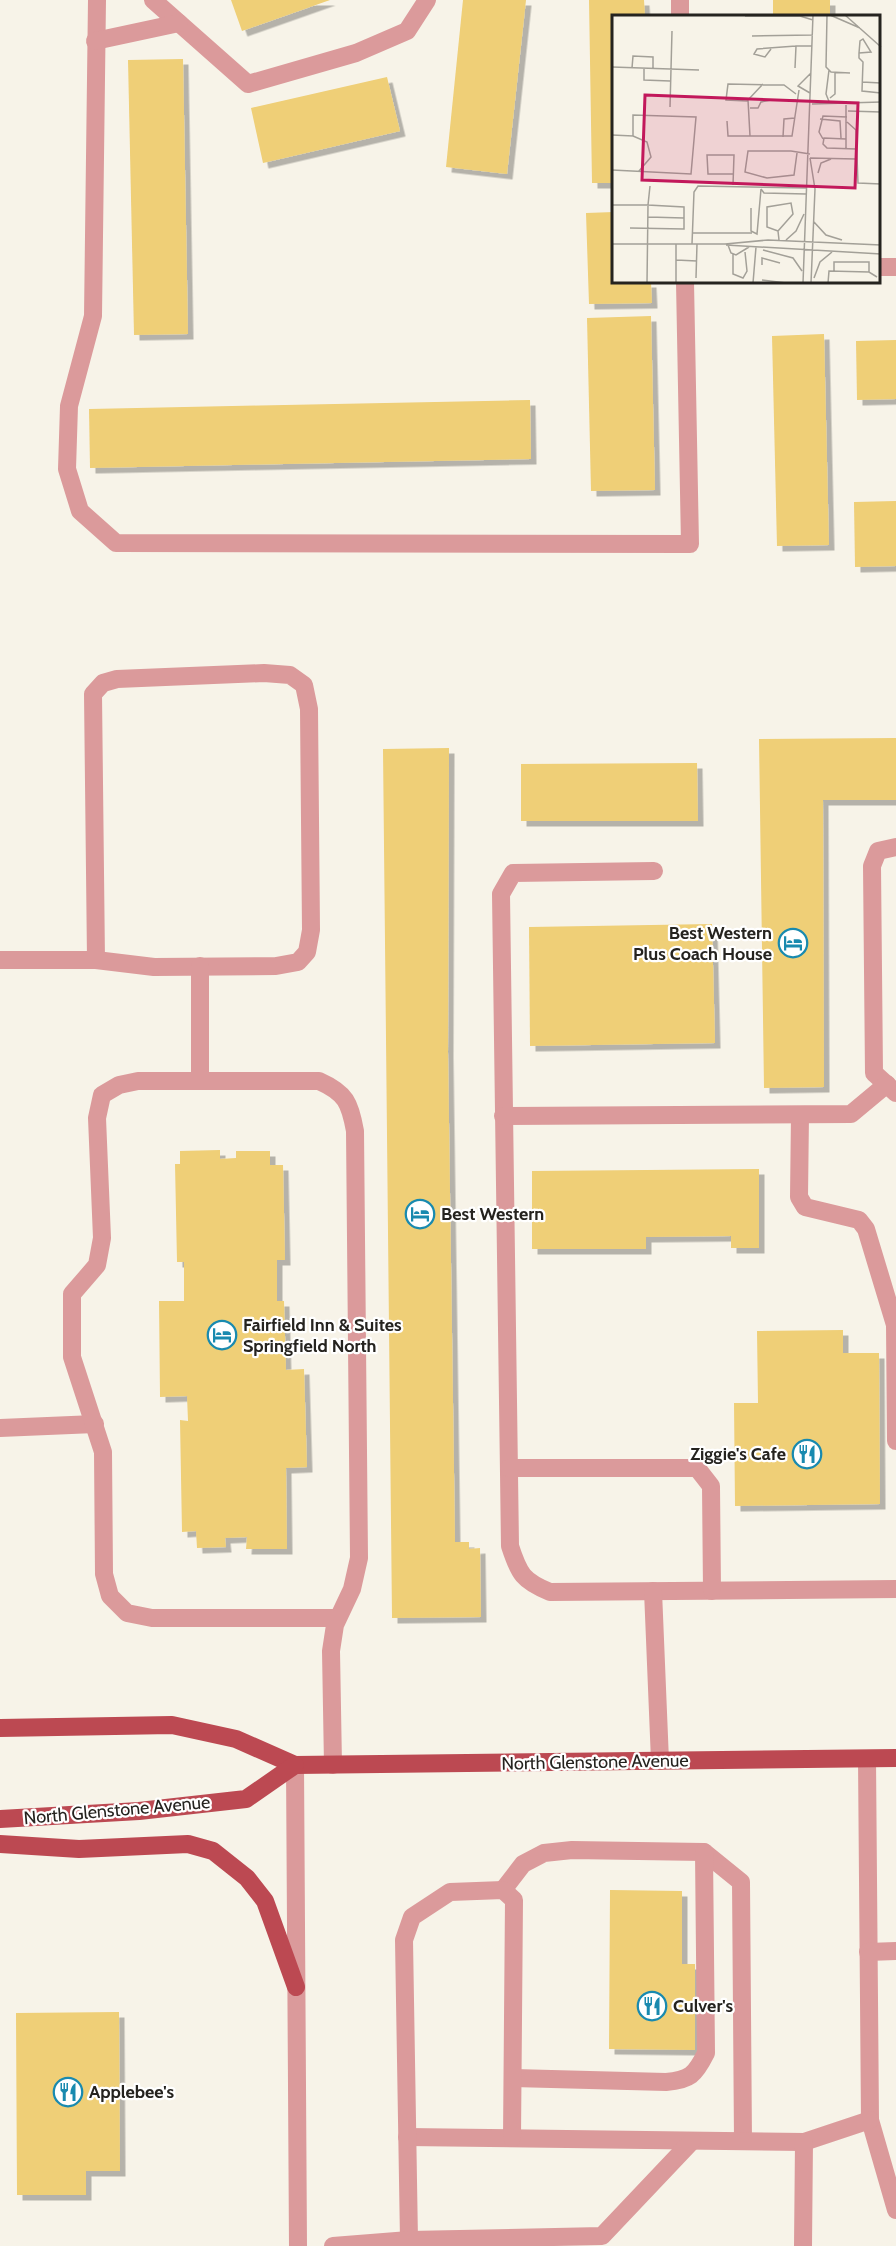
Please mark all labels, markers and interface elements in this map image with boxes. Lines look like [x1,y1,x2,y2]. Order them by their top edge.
inset map [612,15,881,284]
place label: Best Western Plus Coach House [633,922,772,965]
hotel icon: Best Western Plus Coach House [777,927,809,959]
hotel icon: Best Western [404,1198,436,1230]
place label: Best Western [441,1203,544,1225]
place label: Fairfield Inn & Suites Springfield North [243,1314,402,1357]
hotel icon: Fairfield Inn & Suites Springfield North [206,1319,238,1351]
restaurant icon: Ziggie's Cafe [791,1438,823,1470]
place label: Ziggie's Cafe [690,1443,786,1465]
street label: North Glenstone Avenue [501,1749,689,1775]
street label: North Glenstone Avenue [23,1791,211,1829]
restaurant icon: Culver's [636,1990,668,2022]
place label: Culver's [673,1995,733,2017]
restaurant icon: Applebee's [52,2076,84,2108]
place label: Applebee's [89,2081,174,2103]

